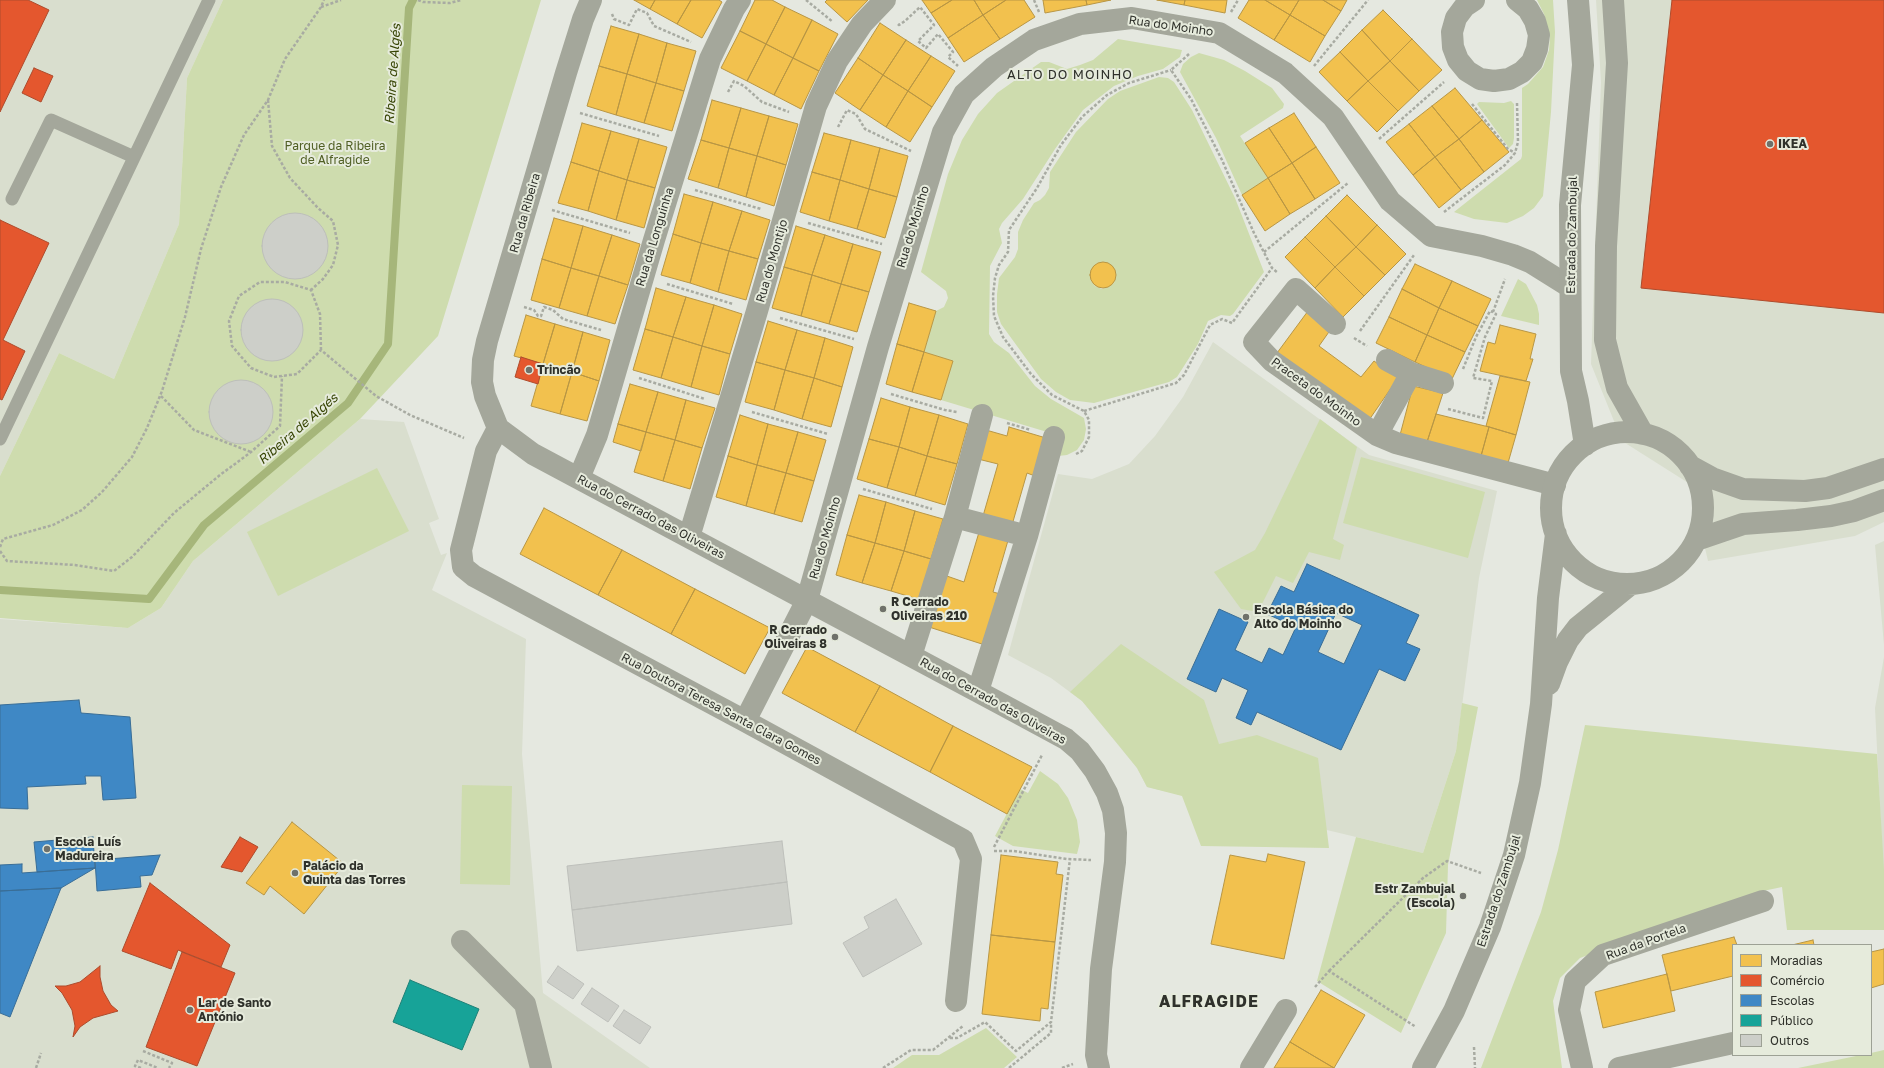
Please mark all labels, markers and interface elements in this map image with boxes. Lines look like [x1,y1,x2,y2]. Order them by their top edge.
street label: Rua do Moinho [1128,13,1214,39]
water label: Ribeira de Algés [382,23,404,125]
district label: ALTO DO MOINHO [1007,67,1133,83]
place label: IKEA [1778,137,1807,151]
park label: Parque da Ribeira de Alfragide [284,139,386,167]
marker: IKEA [1765,139,1775,149]
street label: Rua da Ribeira [507,171,543,255]
street label: Estrada do Zambujal [1564,176,1580,294]
street label: Rua do Moinho [894,184,932,270]
street label: Rua da Longuinha [633,186,677,288]
street label: Rua do Montijo [753,218,791,304]
street label: Praceta do Moinho [1268,355,1364,429]
place label: Trincão [537,363,581,377]
marker: Trincão [524,365,534,375]
water label: Ribeira de Algés [255,390,341,468]
street label: Rua do Cerrado das Oliveiras [575,472,727,562]
street label: Rua do Moinho [806,495,844,581]
place label: R Cerrado Oliveiras 210 [891,595,967,623]
place label: Escola Básica do Alto do Moinho [1254,603,1353,631]
marker: R Cerrado Oliveiras 210 [878,604,888,614]
marker: Escola Básica do Alto do Moinho [1241,612,1251,622]
place label: R Cerrado Oliveiras 8 [764,623,827,651]
marker: R Cerrado Oliveiras 8 [830,632,840,642]
street label: Rua Doutora Teresa Santa Clara Gomes [619,650,823,768]
street label: Rua do Cerrado das Oliveiras [917,655,1069,747]
street label: Estrada do Zambujal [1474,833,1524,949]
place label: Escola Luís Madureira [55,835,121,863]
marker: Escola Luís Madureira [42,844,52,854]
place label: Palácio da Quinta das Torres [303,859,406,887]
marker: Palácio da Quinta das Torres [290,868,300,878]
place label: Estr Zambujal (Escola) [1375,882,1455,910]
marker: Estr Zambujal (Escola) [1458,891,1468,901]
street label: Rua da Portela [1604,921,1688,963]
legend [1732,944,1872,1056]
text: Moradias [1770,953,1823,968]
text: Comércio [1770,973,1824,988]
district label: ALFRAGIDE [1159,992,1259,1012]
text: Escolas [1770,993,1814,1008]
place label: Lar de Santo António [198,996,271,1024]
marker: Lar de Santo António [185,1005,195,1015]
text: Público [1770,1013,1813,1028]
text: Outros [1770,1033,1809,1048]

